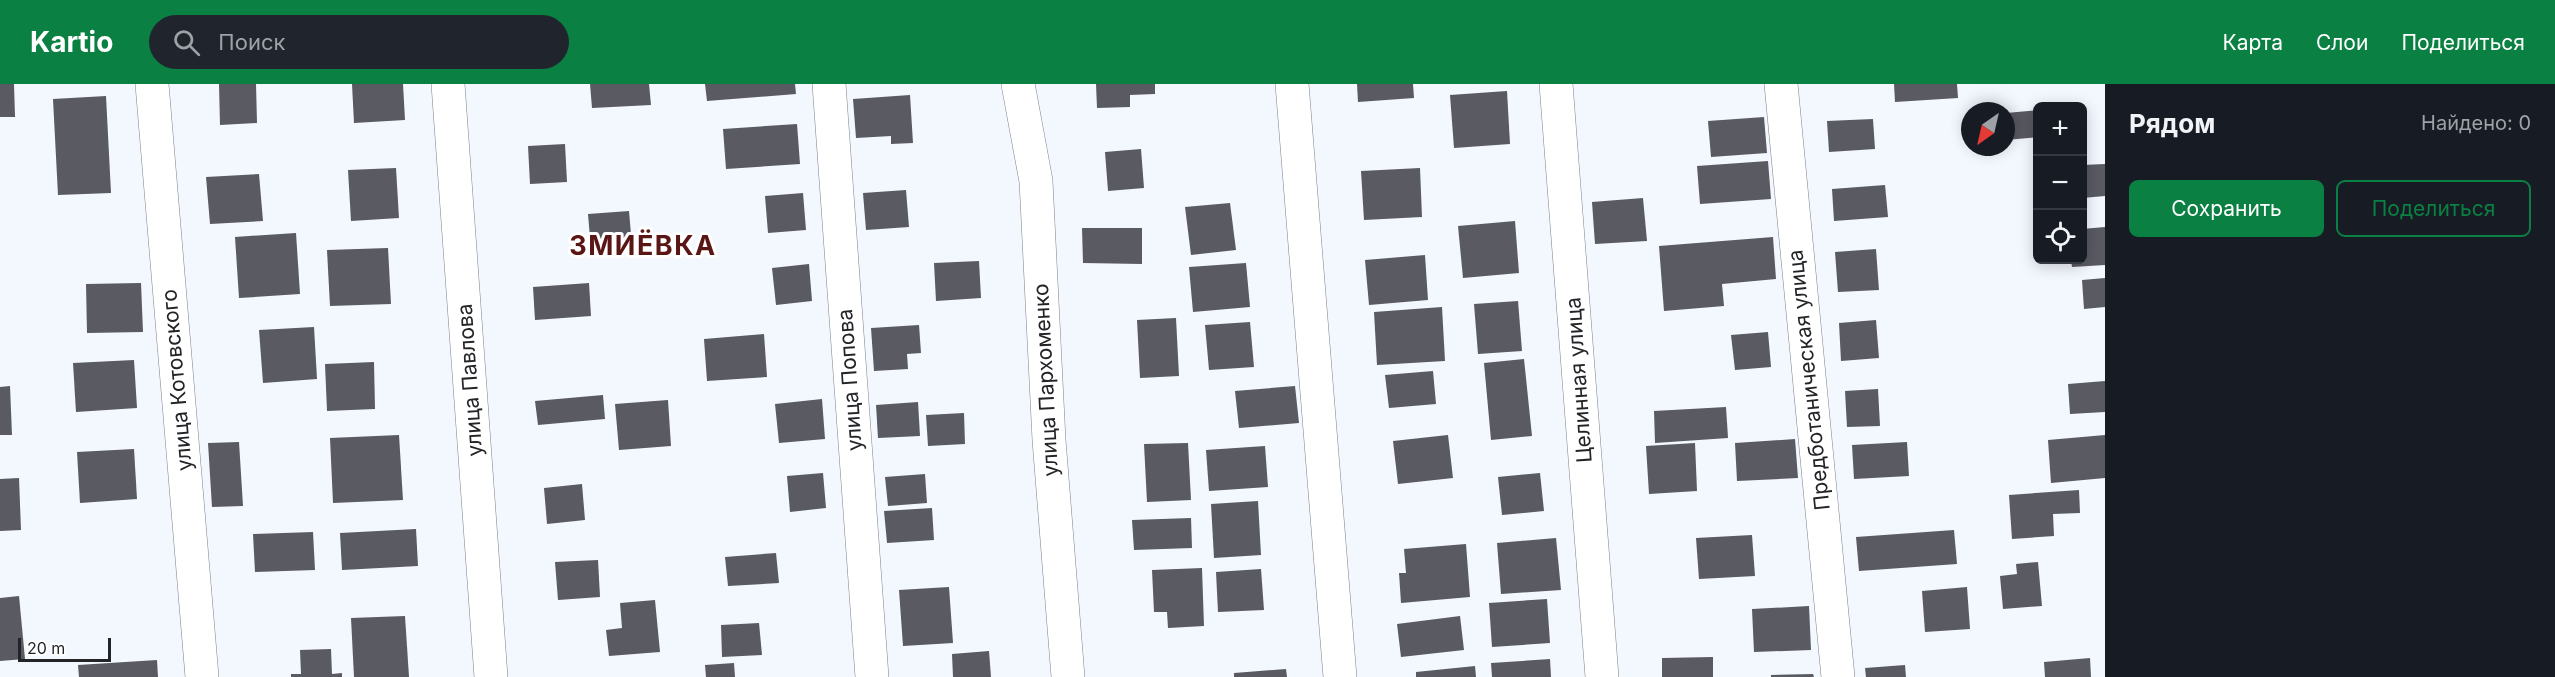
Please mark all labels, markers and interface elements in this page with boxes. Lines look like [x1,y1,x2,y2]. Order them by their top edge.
search box [149,15,569,69]
text: Kartio [30,25,113,59]
icon: search [170,26,203,59]
text: Поиск [218,29,285,55]
text: Карта [2223,30,2283,55]
text: Слои [2316,30,2368,55]
text: Поделиться [2401,30,2525,55]
north arrow [1961,102,2015,156]
map controls [2033,102,2087,264]
button: + [2033,102,2087,156]
text: Рядом [2129,108,2215,139]
text: Найдено: 0 [2421,111,2531,135]
button: − [2033,156,2087,210]
button: Сохранить [2129,180,2324,237]
button: Поделиться [2336,180,2531,237]
button: locate [2033,210,2087,264]
district label: ЗМИЁВКА [569,229,717,262]
street label: Предботаническая улица [1782,248,1835,512]
street label: улица Пархоменко [1028,283,1063,477]
street label: улица Котовского [156,288,197,472]
street label: Целинная улица [1560,296,1597,464]
street label: улица Павлова [452,303,487,457]
street label: улица Попова [832,308,867,452]
scale bar [18,635,111,662]
text: 20 m [27,638,65,658]

